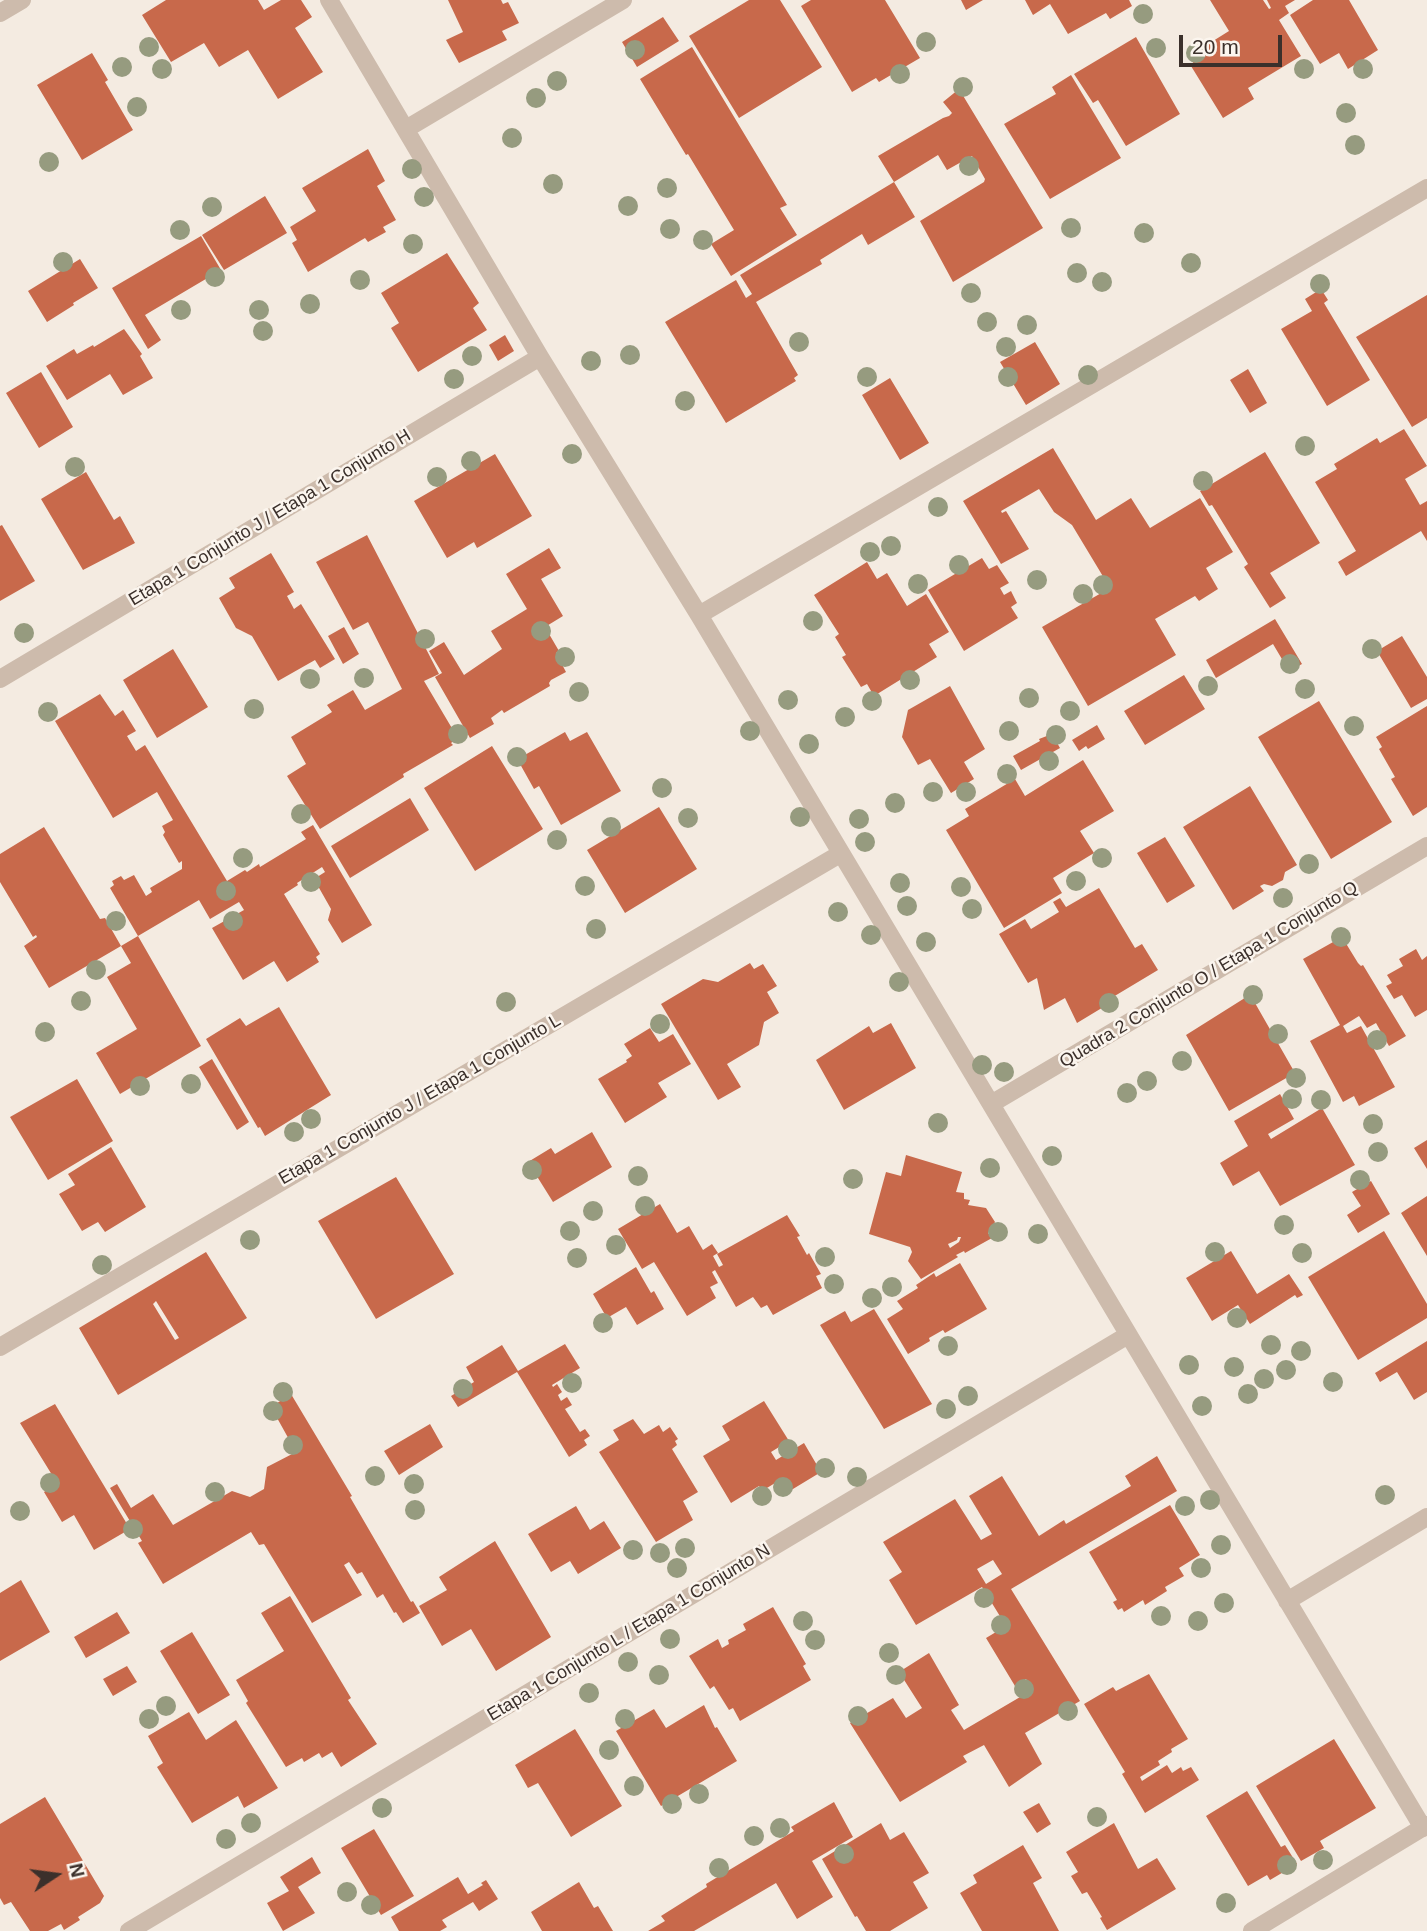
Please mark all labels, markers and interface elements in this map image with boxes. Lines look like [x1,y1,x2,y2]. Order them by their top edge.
scale bar [1182,21,1285,65]
text: 20 m [1192,35,1239,58]
street label: Etapa 1 Conjunto J / Etapa 1 Conjunto H [125,425,415,611]
street label: Quadra 2 Conjunto O / Etapa 1 Conjunto Q [1056,877,1362,1073]
street label: Etapa 1 Conjunto J / Etapa 1 Conjunto L [275,1010,565,1190]
street label: Etapa 1 Conjunto L / Etapa 1 Conjunto N [484,1540,774,1726]
north arrow [21,1840,91,1910]
text: N [65,1861,89,1879]

